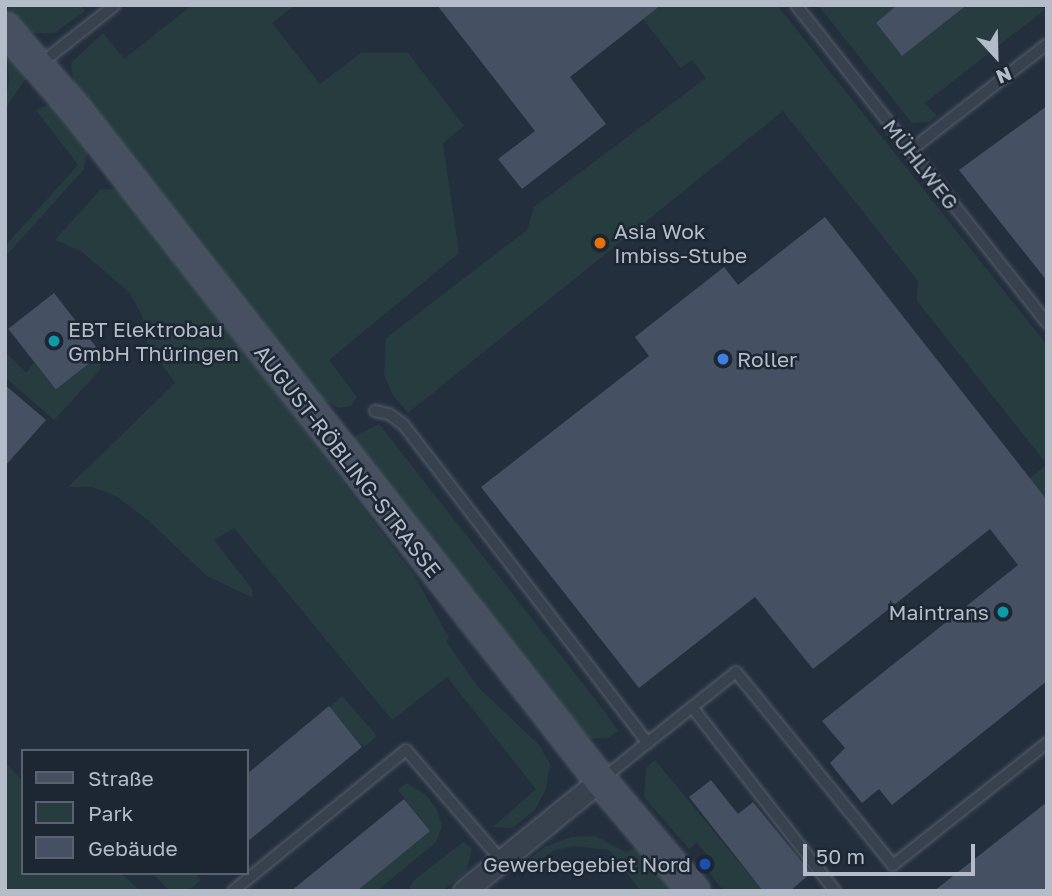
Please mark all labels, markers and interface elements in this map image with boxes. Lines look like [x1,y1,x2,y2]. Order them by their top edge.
north arrow [961,21,1031,91]
text: N [993,63,1015,89]
street label: MÜHLWEG [878,114,964,214]
place label: Asia Wok Imbiss-Stube [614,218,747,268]
marker: Asia Wok Imbiss-Stube [592,235,608,251]
place label: EBT Elektrobau GmbH Thüringen [68,316,239,366]
marker: EBT Elektrobau GmbH Thüringen [46,333,62,349]
street label: AUGUST-RÖBLING-STRASSE [249,340,447,582]
place label: Roller [737,346,797,372]
marker: Roller [715,351,731,367]
place label: Maintrans [888,599,989,625]
marker: Maintrans [995,604,1011,620]
legend [21,749,248,875]
text: Straße [88,765,154,791]
text: Park [88,800,133,826]
scale bar [807,830,978,874]
text: Gebäude [88,835,178,861]
text: 50 m [816,843,865,869]
place label: Gewerbegebiet Nord [483,851,691,877]
marker: Gewerbegebiet Nord [697,856,713,872]

